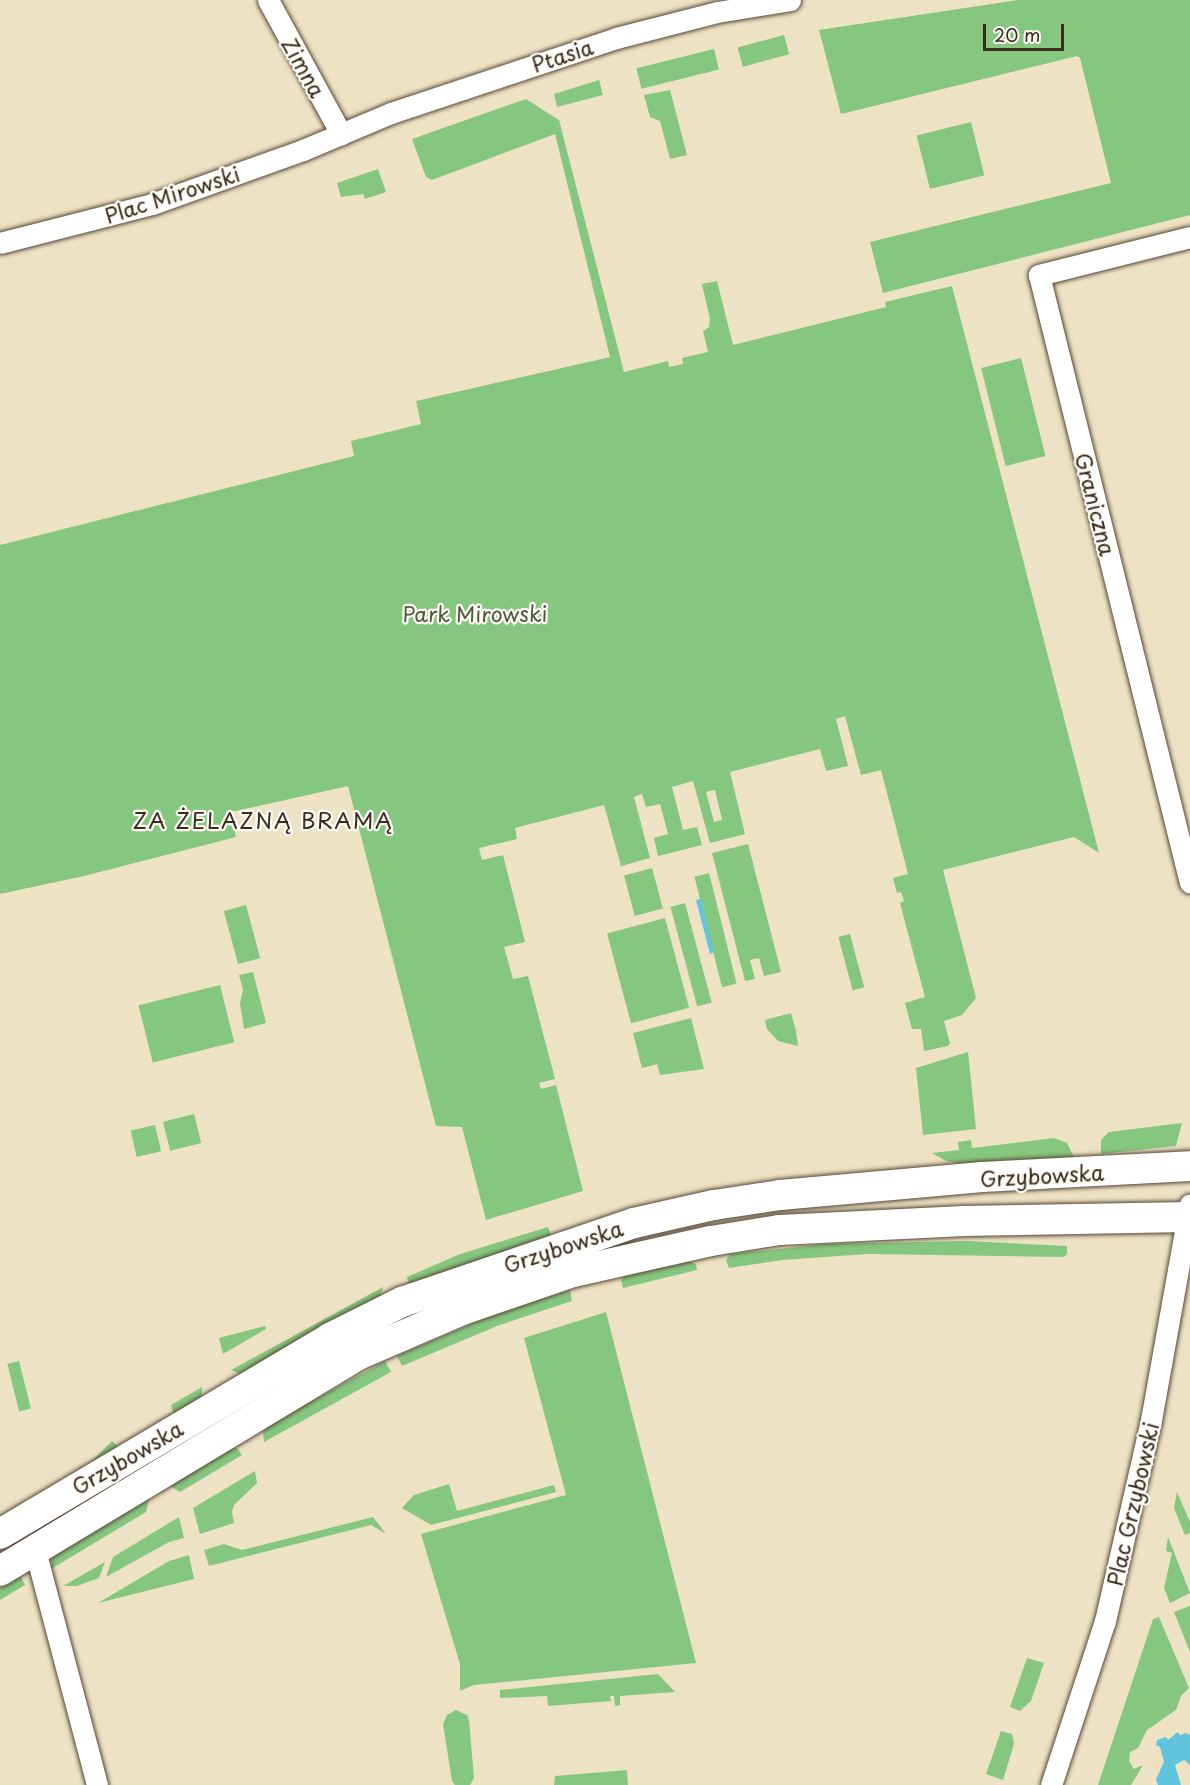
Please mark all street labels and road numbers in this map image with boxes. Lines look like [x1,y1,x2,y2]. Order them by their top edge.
street label: Zimna [277,33,331,101]
street label: Ptasia [528,33,596,77]
street label: Plac Mirowski [101,160,243,228]
street label: Graniczna [1071,450,1121,558]
street label: Grzybowska [979,1159,1105,1191]
street label: Grzybowska [500,1215,626,1277]
street label: Grzybowska [67,1415,187,1499]
street label: Plac Grzybowski [1101,1420,1163,1588]

